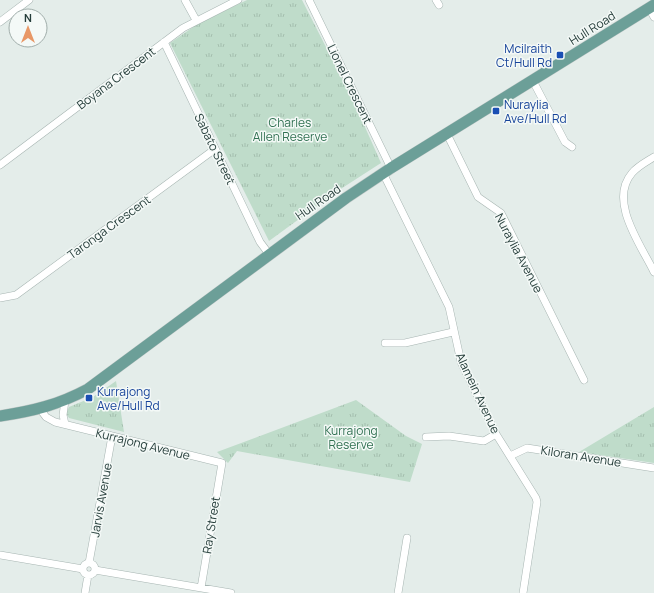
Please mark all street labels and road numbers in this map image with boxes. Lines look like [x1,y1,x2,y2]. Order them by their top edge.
street label: Hull Road [566,7,618,49]
street label: Lionel Crescent [323,41,377,127]
street label: Boyana Crescent [73,43,159,113]
street label: Sabato Street [190,111,240,188]
street label: Hull Road [292,180,344,224]
street label: Taronga Crescent [64,191,154,263]
street label: Nuraylia Avenue [491,210,547,296]
street label: Alamein Avenue [452,350,504,436]
street label: Kurrajong Avenue [94,424,192,464]
street label: Kiloran Avenue [540,441,622,471]
street label: Jarvis Avenue [86,461,116,539]
street label: Ray Street [198,495,224,555]

